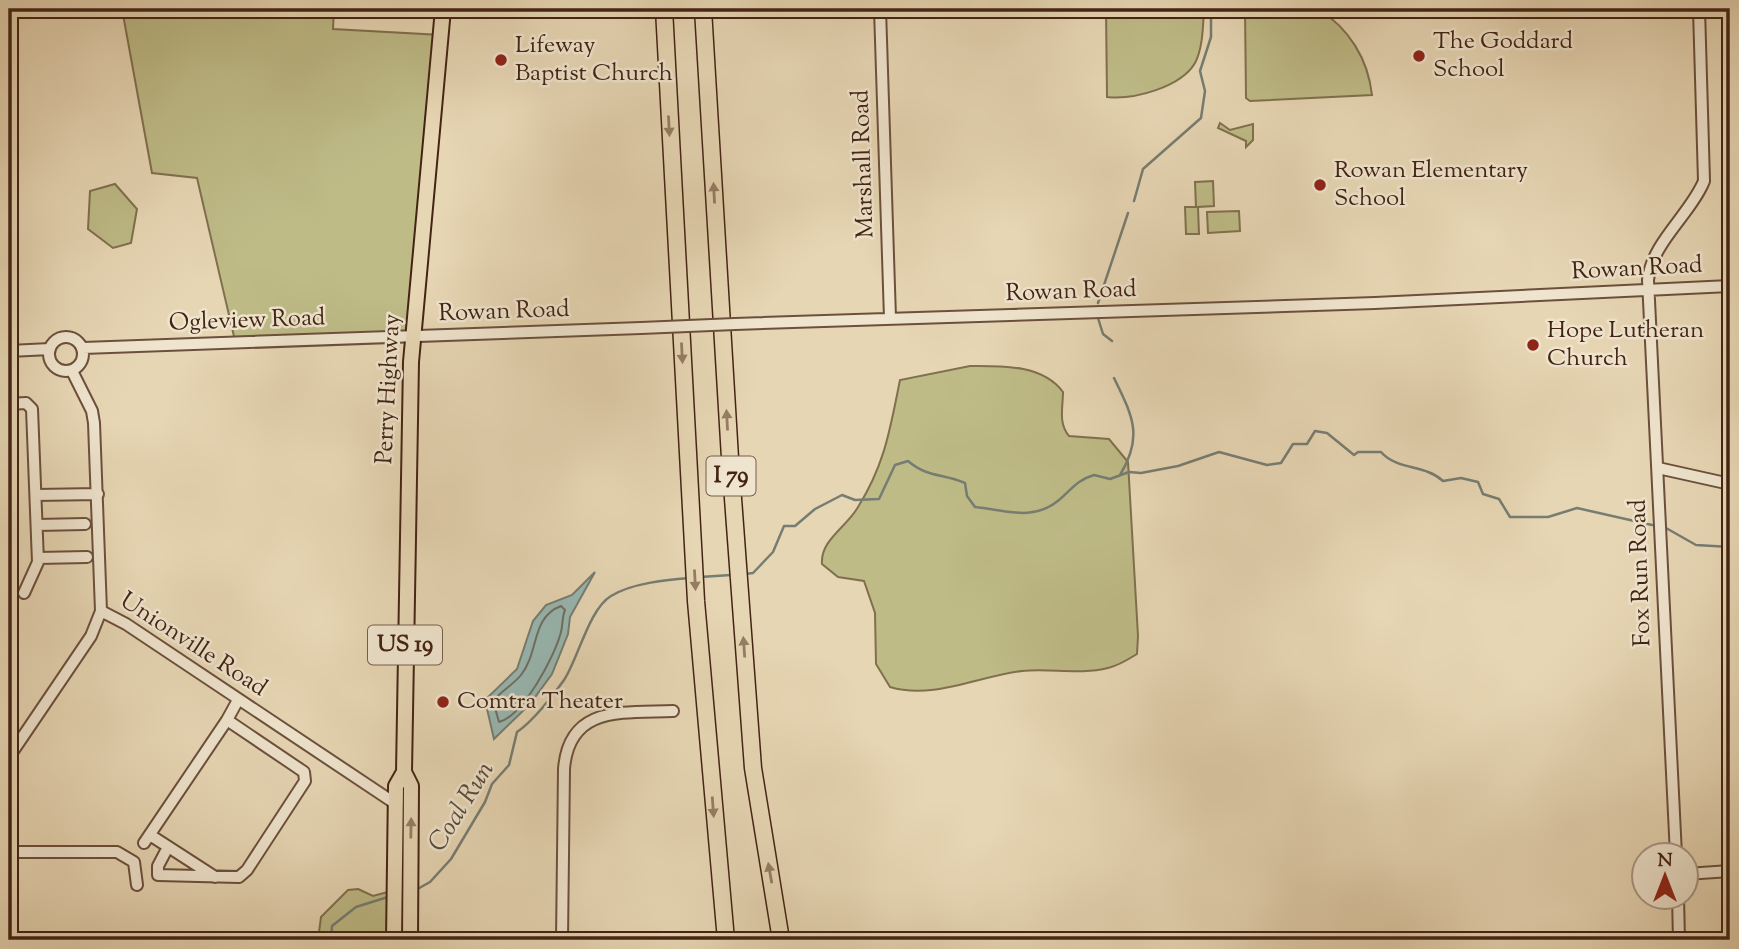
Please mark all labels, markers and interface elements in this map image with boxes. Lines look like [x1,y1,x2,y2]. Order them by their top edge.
place label: The Goddard School [1433,25,1573,87]
place label: Lifeway Baptist Church [515,29,673,91]
marker: The Goddard School [1411,48,1427,64]
marker: Lifeway Baptist Church [493,52,509,68]
street label: Marshall Road [844,89,884,239]
one-way arrow [664,115,675,137]
place label: Rowan Elementary School [1334,154,1528,216]
marker: Rowan Elementary School [1312,177,1328,193]
one-way arrow [708,182,719,204]
street label: Rowan Road [1571,249,1704,289]
street label: Rowan Road [1005,273,1138,311]
street label: Rowan Road [438,293,571,331]
street label: Ogleview Road [168,301,326,341]
street label: Perry Highway [368,313,410,465]
place label: Hope Lutheran Church [1547,314,1704,376]
marker: Hope Lutheran Church [1525,337,1541,353]
one-way arrow [677,342,688,364]
one-way arrow [722,409,733,431]
road number: I 79 [706,456,756,496]
street label: Fox Run Road [1621,498,1661,647]
one-way arrow [690,569,701,591]
street label: Unionville Road [113,584,274,706]
road number: US 19 [368,625,442,664]
one-way arrow [738,636,749,658]
place label: Comtra Theater [457,685,623,719]
marker: Comtra Theater [435,694,451,710]
water label: Coal Run [420,754,504,859]
one-way arrow [708,796,719,818]
one-way arrow [405,817,417,839]
north arrow [1630,841,1700,911]
text: N [1657,848,1673,875]
one-way arrow [764,862,775,884]

